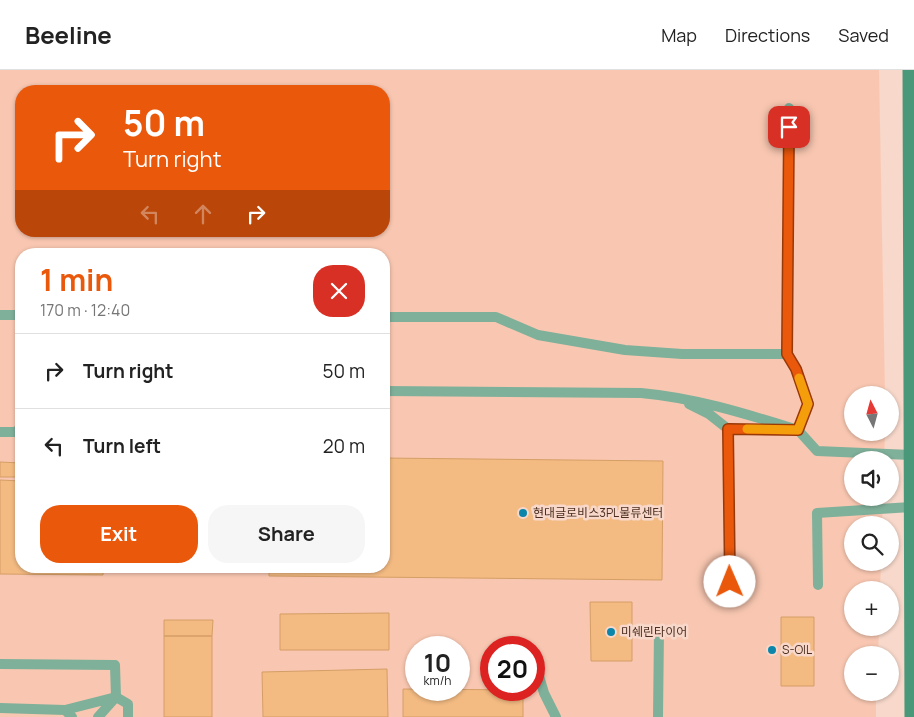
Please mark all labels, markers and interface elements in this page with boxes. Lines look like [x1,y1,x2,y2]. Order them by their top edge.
text: Beeline [25,18,112,51]
text: Map [661,23,697,47]
text: Directions [725,23,810,47]
text: Saved [838,23,889,47]
text: 50 m [123,99,205,147]
icon: right [40,105,105,170]
pin [768,106,810,148]
icon: arrive [775,113,803,141]
text: Turn right [123,144,221,174]
icon: left [136,200,164,228]
icon: ahead [189,200,217,228]
icon: right [242,200,270,228]
text: 1 min [40,259,113,300]
button: close [313,265,365,317]
text: 170 m · 12:40 [40,299,130,321]
icon: right [40,357,68,385]
text: Turn right [83,358,173,384]
text: 50 m [323,358,365,384]
north arrow [844,386,899,441]
map controls [844,386,899,701]
icon: left [40,432,68,460]
text: Turn left [83,433,161,459]
text: 20 m [323,433,365,459]
button: sound [844,451,899,506]
place label: 현대글로비스3PL물류센터 [533,504,663,521]
button: Exit [40,505,198,563]
button: Share [208,505,365,563]
marker: 현대글로비스3PL물류센터 [517,507,529,519]
button: search [844,516,899,571]
position arrow [703,555,755,607]
button: + [844,581,899,636]
place label: 미쉐린타이어 [621,623,687,640]
marker: 미쉐린타이어 [605,626,617,638]
speed limit sign: 20 [480,636,545,701]
place label: S-OIL [782,641,812,658]
marker: S-OIL [766,644,778,656]
text: 10 [424,645,451,680]
button: − [844,646,899,701]
text: km/h [424,672,451,689]

